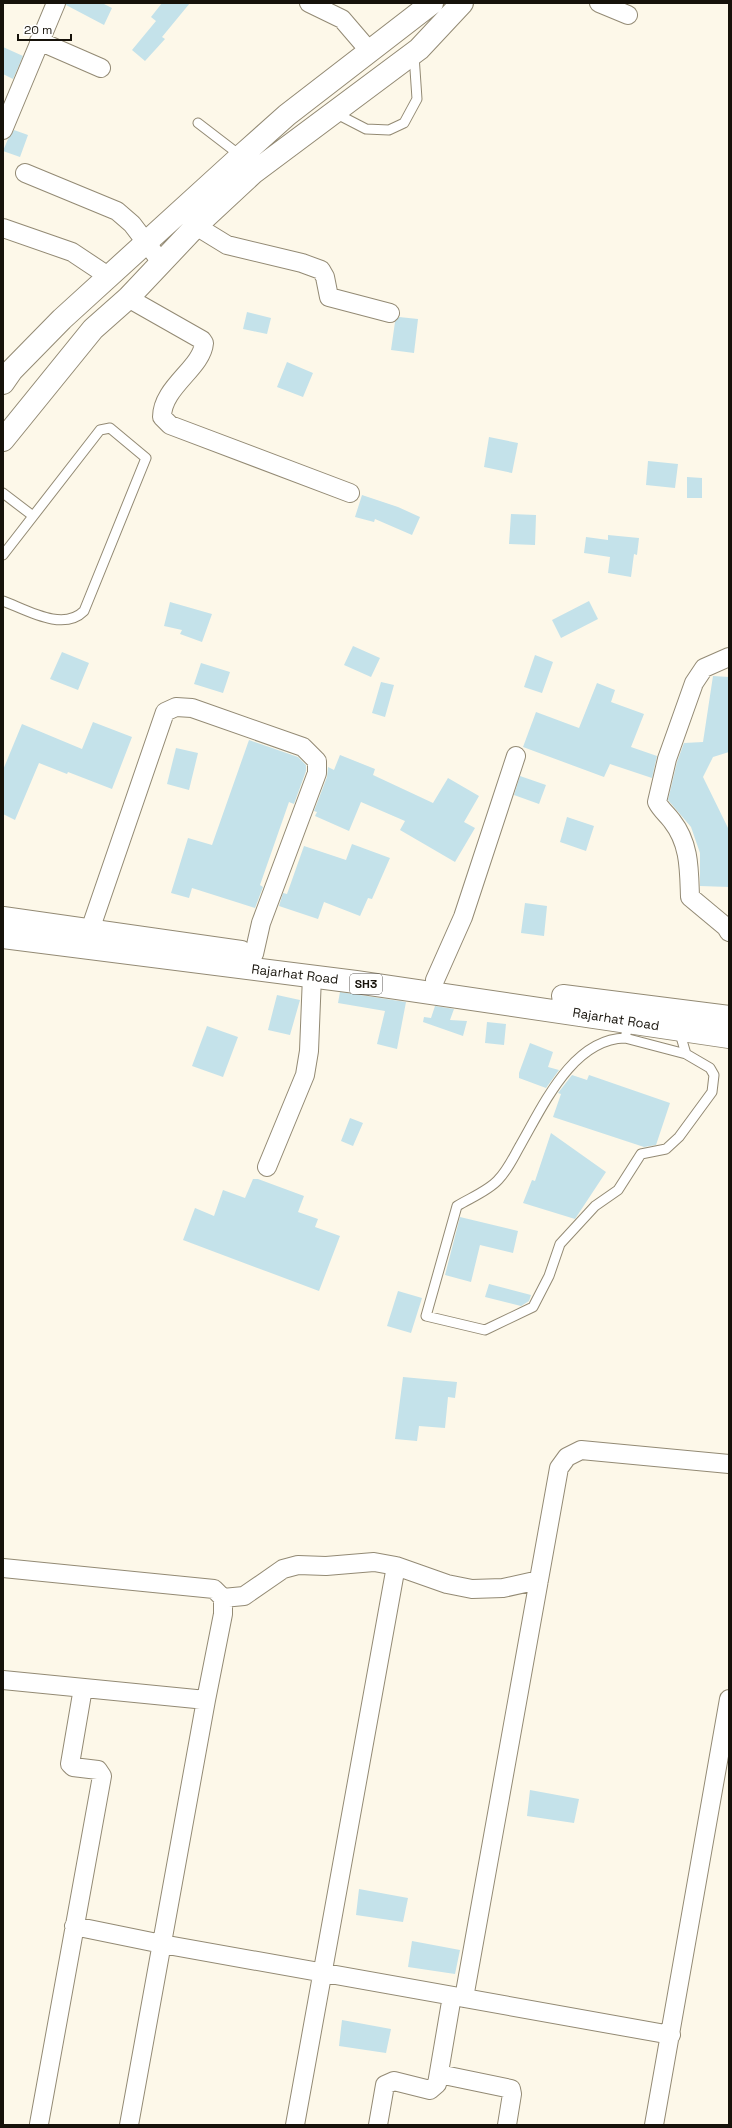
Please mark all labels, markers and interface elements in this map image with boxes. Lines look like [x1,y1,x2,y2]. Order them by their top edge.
scale bar [18,16,71,42]
text: 20 m [24,22,52,38]
street label: Rajarhat Road [251,960,339,988]
road number: SH3 [350,974,382,994]
street label: Rajarhat Road [571,1004,661,1034]

